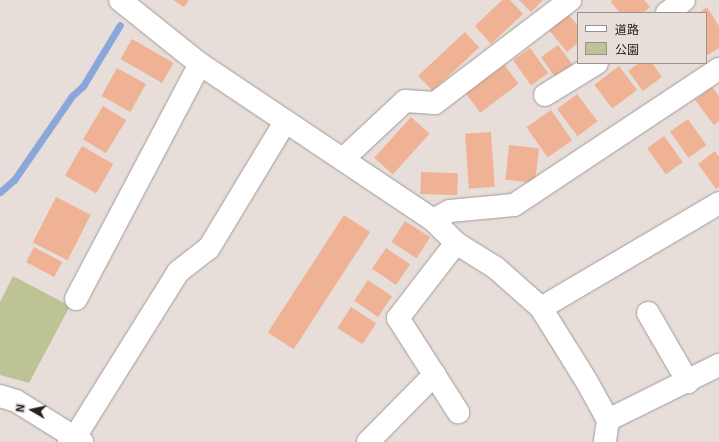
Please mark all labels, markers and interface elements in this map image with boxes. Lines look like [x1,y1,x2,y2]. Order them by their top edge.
legend [577,12,707,64]
text: 道路 [615,22,639,36]
text: 公園 [615,42,639,56]
north arrow [12,390,52,430]
text: N [13,403,27,413]

